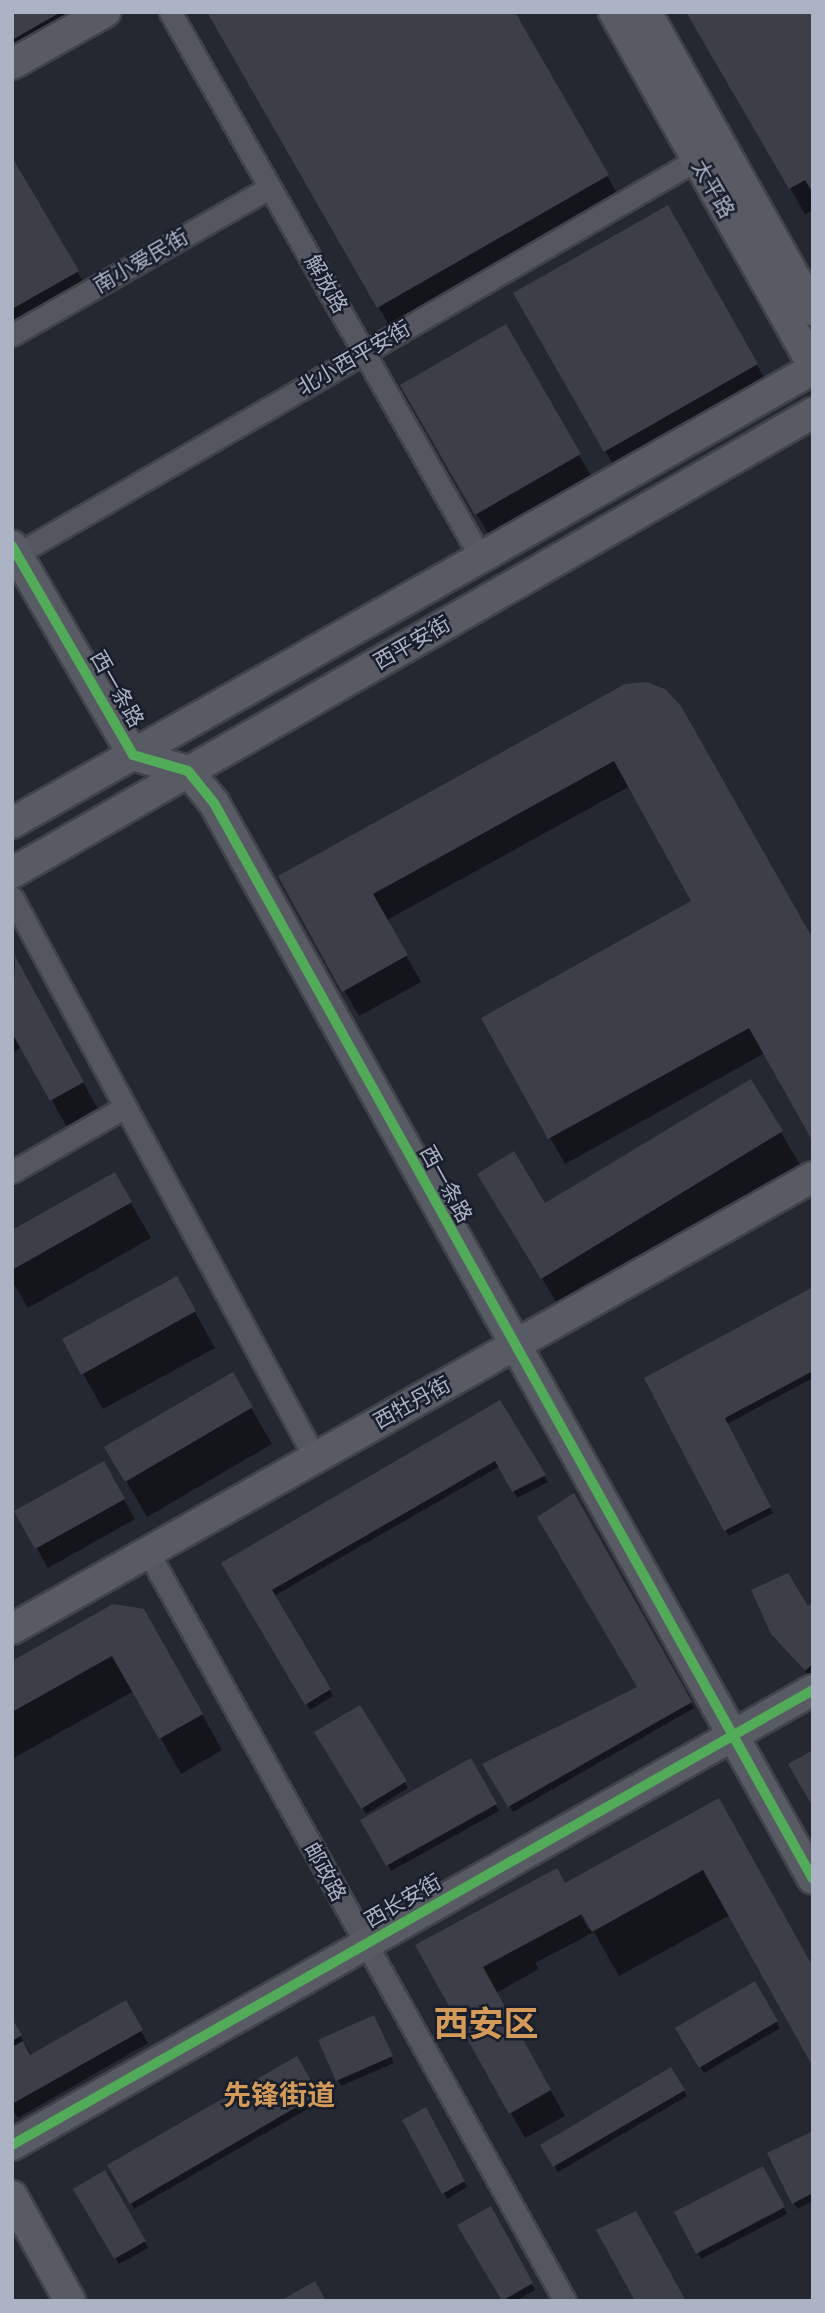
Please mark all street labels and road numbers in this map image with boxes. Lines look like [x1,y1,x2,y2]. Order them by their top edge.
street label: 太平路 [686,155,740,223]
street label: 南小爱民街 [89,224,193,298]
street label: 解放路 [299,250,353,318]
street label: 北小西平安街 [293,316,415,400]
street label: 西平安街 [369,611,455,675]
street label: 西一条路 [85,646,149,732]
street label: 西一条路 [415,1141,477,1227]
street label: 西牡丹街 [369,1372,455,1434]
street label: 邮政路 [299,1838,351,1906]
street label: 西长安街 [360,1869,446,1933]

